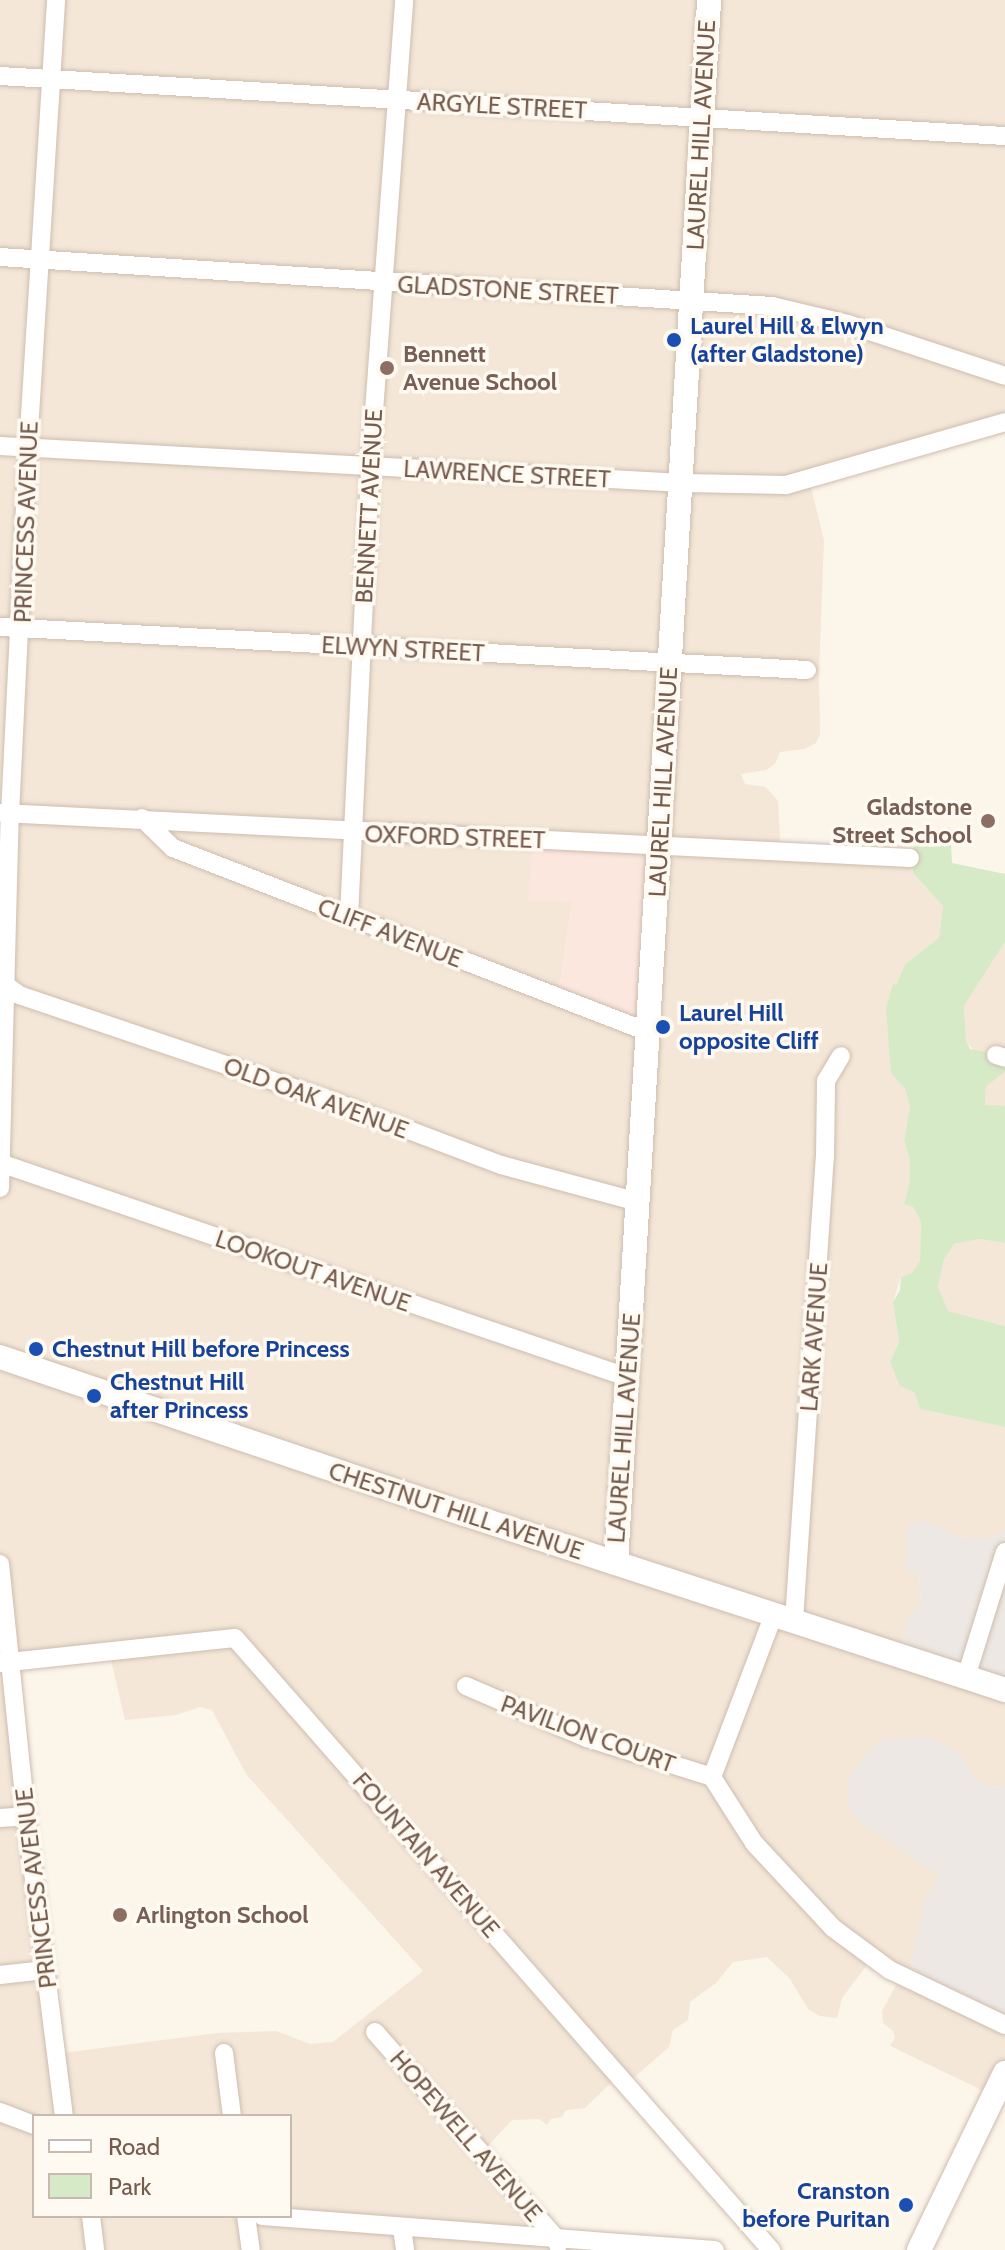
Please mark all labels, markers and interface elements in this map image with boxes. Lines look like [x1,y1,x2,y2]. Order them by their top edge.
street label: LAUREL HILL AVENUE [681,19,721,251]
street label: ARGYLE STREET [416,87,588,125]
street label: GLADSTONE STREET [397,270,619,310]
place label: Laurel Hill & Elwyn (after Gladstone) [690,312,884,368]
marker: Laurel Hill & Elwyn (after Gladstone) [665,331,683,349]
place label: Bennett Avenue School [403,340,557,396]
marker: Bennett Avenue School [378,359,396,377]
street label: BENNETT AVENUE [350,408,388,604]
street label: PRINCESS AVENUE [8,421,44,623]
street label: LAWRENCE STREET [403,454,611,494]
street label: ELWYN STREET [321,630,485,668]
street label: LAUREL HILL AVENUE [643,666,683,898]
place label: Gladstone Street School [832,793,972,849]
marker: Gladstone Street School [979,812,997,830]
street label: OXFORD STREET [364,819,546,855]
street label: CLIFF AVENUE [314,892,466,974]
place label: Laurel Hill opposite Cliff [679,999,819,1055]
marker: Laurel Hill opposite Cliff [654,1018,672,1036]
street label: OLD OAK AVENUE [220,1051,412,1145]
street label: LOOKOUT AVENUE [212,1224,414,1318]
street label: LARK AVENUE [794,1261,834,1413]
street label: LAUREL HILL AVENUE [602,1312,646,1544]
place label: Chestnut Hill before Princess [52,1335,350,1363]
marker: Chestnut Hill before Princess [27,1340,45,1358]
place label: Chestnut Hill after Princess [110,1368,248,1424]
marker: Chestnut Hill after Princess [85,1387,103,1405]
street label: CHESTNUT HILL AVENUE [325,1456,587,1566]
street label: PAVILION COURT [497,1689,679,1779]
street label: FOUNTAIN AVENUE [347,1767,505,1943]
street label: PRINCESS AVENUE [9,1786,63,1990]
place label: Arlington School [136,1901,309,1929]
marker: Arlington School [111,1906,129,1924]
street label: HOPEWELL AVENUE [384,2045,548,2227]
legend [32,2114,292,2218]
text: Road [108,2132,160,2161]
text: Park [108,2172,151,2201]
place label: Cranston before Puritan [742,2177,890,2233]
marker: Cranston before Puritan [897,2196,915,2214]

